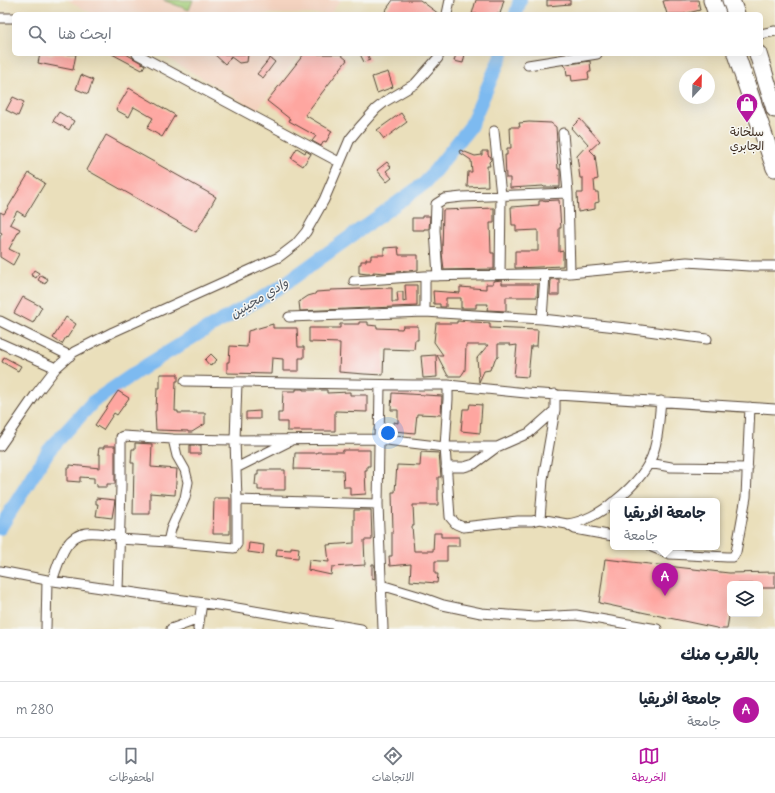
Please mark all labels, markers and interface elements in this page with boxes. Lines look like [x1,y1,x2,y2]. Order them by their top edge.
search box [12,12,763,56]
icon: search [26,23,48,45]
text: ابحث هنا [58,24,112,43]
north arrow [679,68,715,104]
shop icon: سلخانة الجابري [734,91,760,124]
place label: سلخانة الجابري [730,124,764,155]
water label: وادي مجينين [227,274,292,323]
your location [378,423,398,443]
popup [610,498,720,550]
text: جامعة افريقيا [624,503,706,522]
text: جامعة [624,527,658,544]
pin: A [652,563,678,596]
map controls [727,581,763,617]
button: layers [727,581,763,617]
text: بالقرب منك [680,643,759,665]
text: جامعة افريقيا [639,689,721,708]
text: 280 m [16,701,54,718]
text: A [742,701,750,718]
text: جامعة [687,713,721,730]
tab: المحفوظات [109,745,154,787]
tab: الاتجاهات [372,745,414,787]
tab: الخريطة [632,745,666,787]

